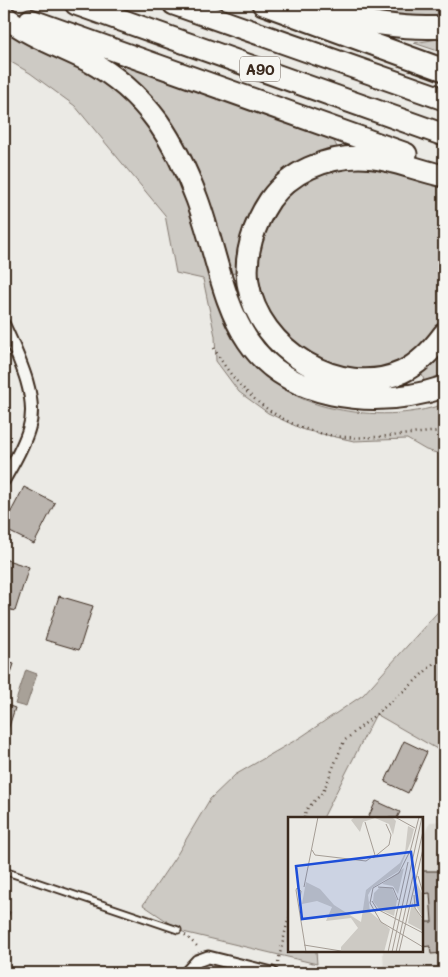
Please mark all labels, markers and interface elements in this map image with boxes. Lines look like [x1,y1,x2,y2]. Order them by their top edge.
road number: A90 [240,56,280,82]
inset map [288,817,423,952]

